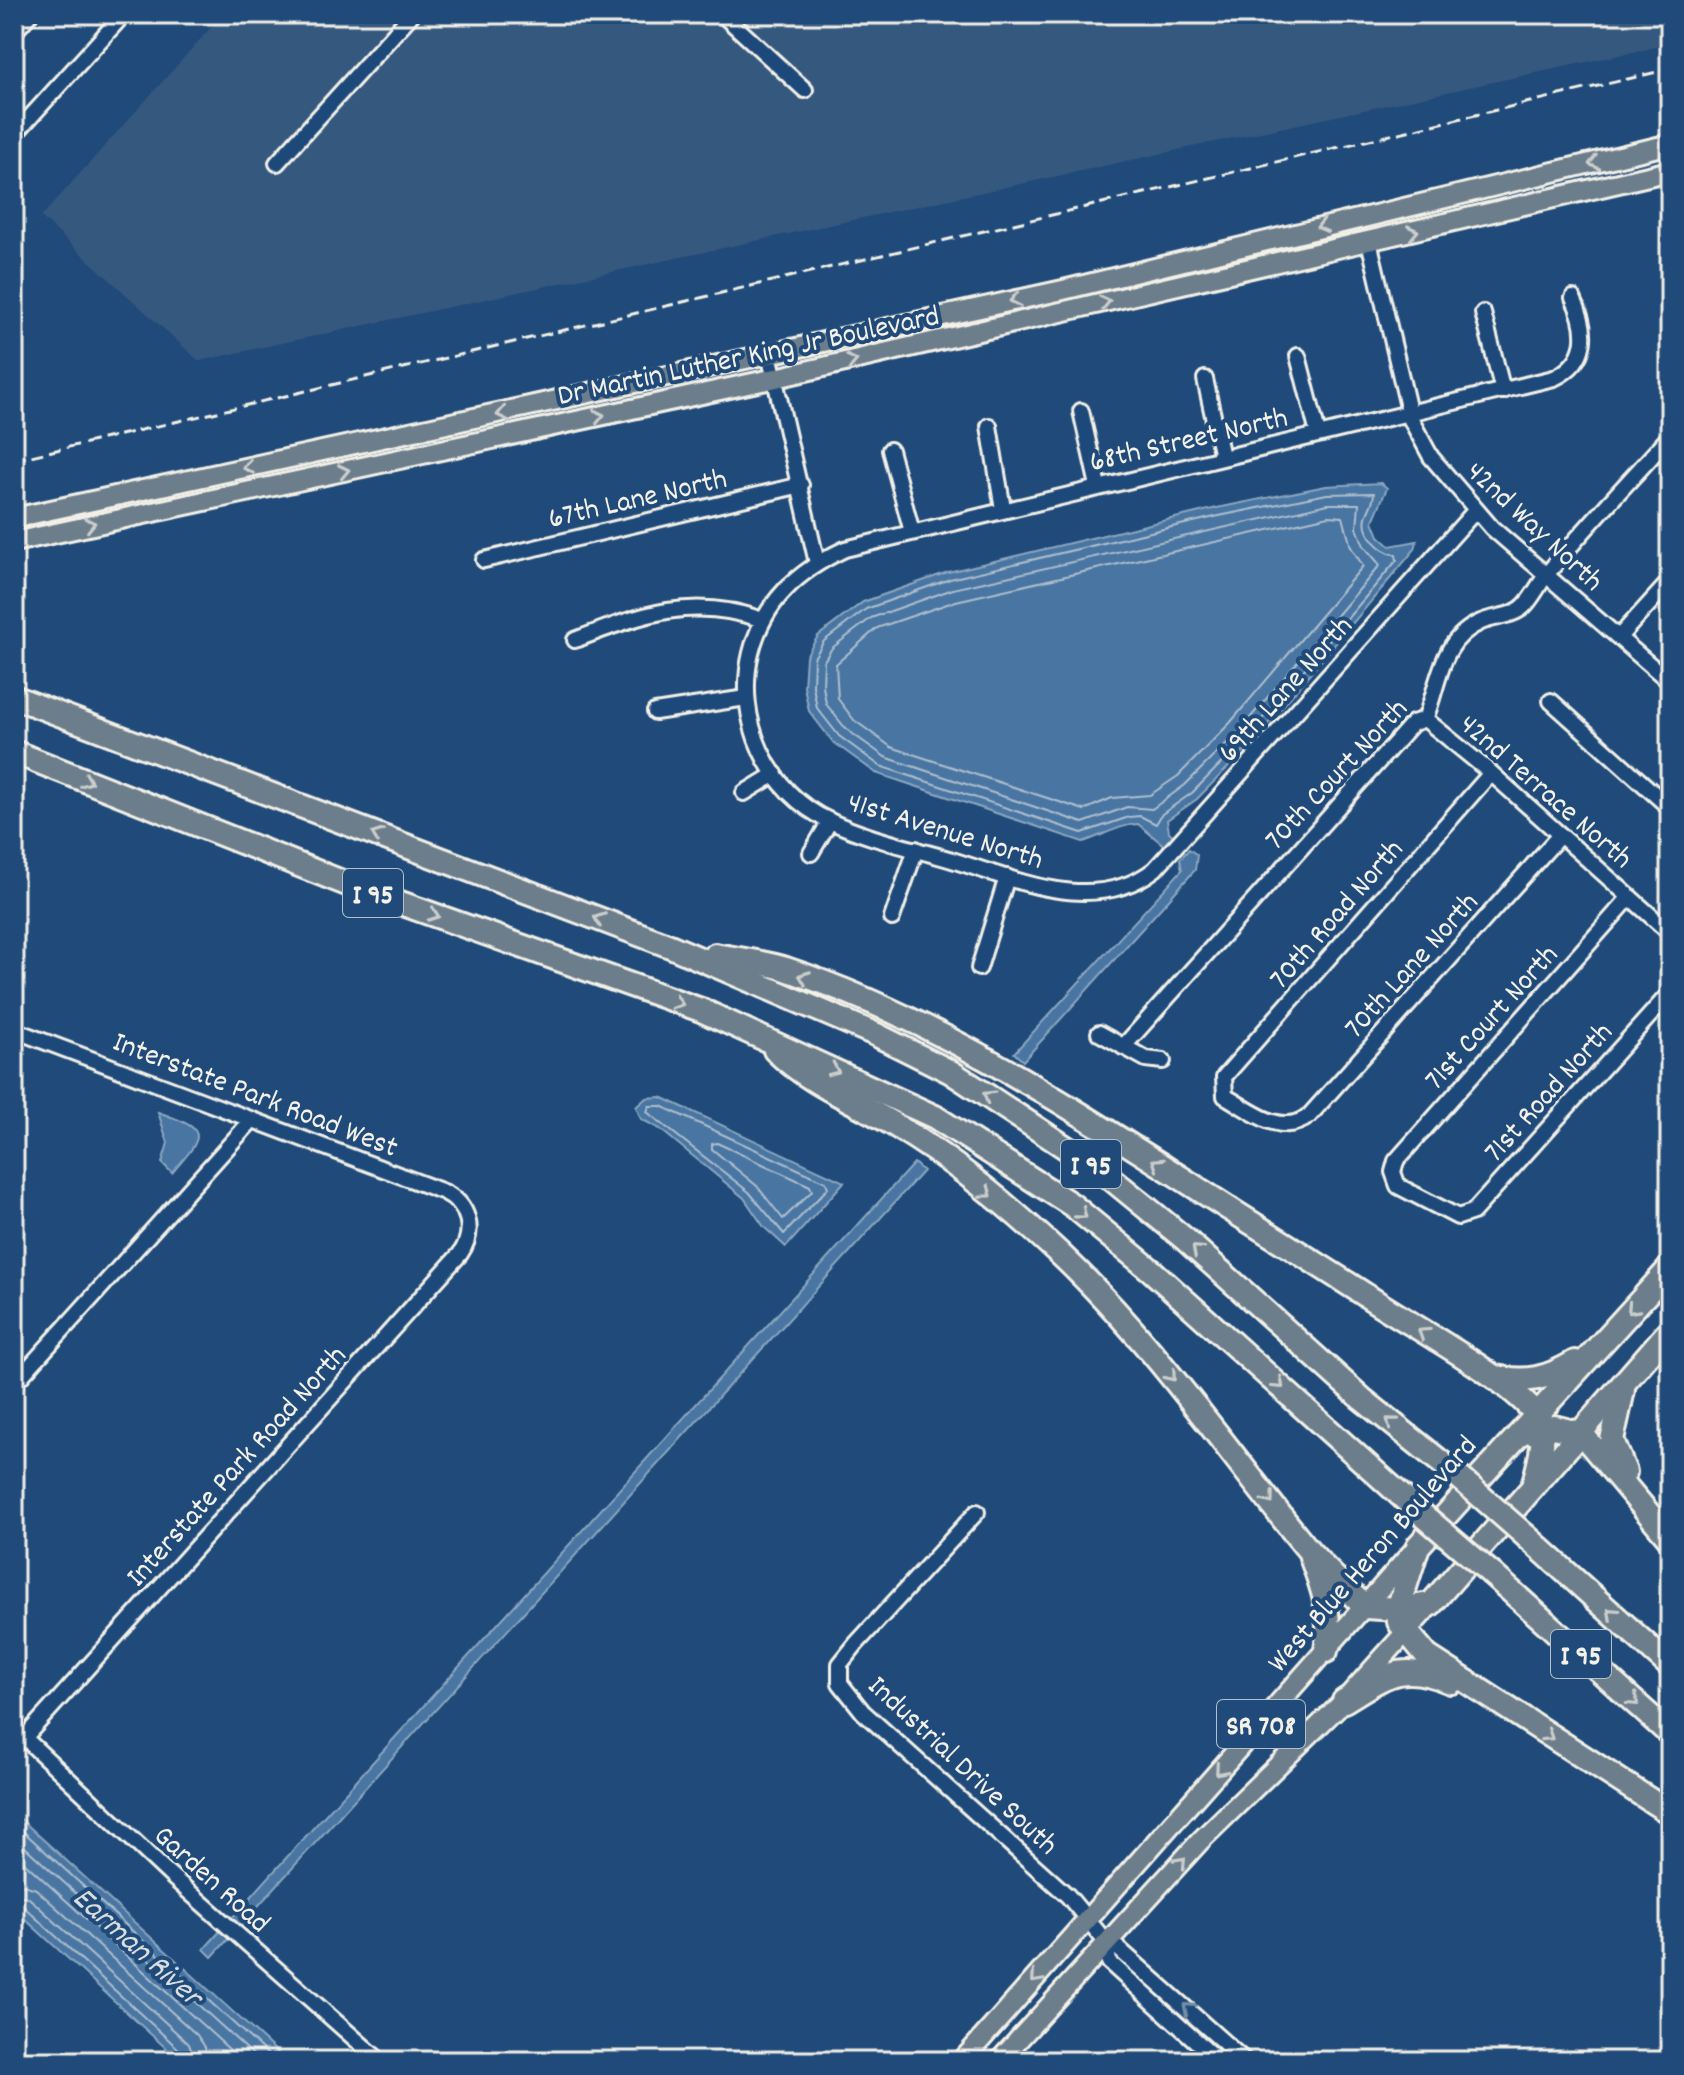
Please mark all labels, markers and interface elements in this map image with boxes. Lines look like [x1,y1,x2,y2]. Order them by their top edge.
one-way arrow [1588,153,1602,170]
one-way arrow [1316,217,1329,234]
one-way arrow [1406,224,1420,241]
one-way arrow [1008,291,1022,308]
one-way arrow [1098,295,1112,312]
street label: Dr Martin Luther King Jr Boulevard [554,297,944,420]
one-way arrow [845,353,858,370]
street label: 68th Street North [1086,399,1292,486]
one-way arrow [496,405,509,422]
one-way arrow [591,408,605,425]
street label: 42nd Way North [1454,453,1612,604]
one-way arrow [241,458,254,475]
street label: 67th Lane North [544,460,732,543]
one-way arrow [337,463,351,480]
one-way arrow [83,516,96,533]
street label: 69th Lane North [1210,608,1365,774]
street label: 70th Court North [1256,691,1420,862]
street label: 42nd Terrace North [1448,706,1640,881]
one-way arrow [79,771,93,788]
street label: 41st Avenue North [841,783,1048,883]
one-way arrow [371,828,385,845]
street label: 70th Road North [1261,831,1416,1000]
road number: I 95 [343,869,403,917]
street label: 70th Lane North [1336,884,1491,1050]
one-way arrow [426,905,440,922]
one-way arrow [593,912,607,929]
street label: 71st Court North [1416,937,1571,1101]
one-way arrow [798,970,812,986]
one-way arrow [671,994,685,1010]
street label: 71st Road North [1476,1014,1625,1174]
street label: Interstate Park Road West [105,1023,403,1171]
one-way arrow [826,1060,840,1076]
one-way arrow [982,1090,997,1105]
road number: I 95 [1061,1140,1121,1188]
one-way arrow [1152,1157,1166,1172]
one-way arrow [978,1184,993,1198]
one-way arrow [1073,1204,1087,1219]
one-way arrow [1191,1245,1206,1260]
one-way arrow [1626,1300,1641,1314]
one-way arrow [1418,1328,1432,1343]
street label: Interstate Park Road North [118,1337,359,1599]
one-way arrow [1161,1367,1176,1381]
one-way arrow [1270,1374,1285,1389]
one-way arrow [1386,1418,1401,1432]
street label: West Blue Heron Boulevard [1259,1428,1490,1684]
one-way arrow [1260,1490,1274,1505]
one-way arrow [1607,1608,1621,1623]
road number: I 95 [1551,1630,1611,1678]
street label: Industrial Drive South [856,1667,1066,1867]
one-way arrow [1624,1691,1639,1706]
road number: SR 708 [1217,1700,1305,1748]
one-way arrow [1539,1727,1553,1742]
one-way arrow [1215,1760,1230,1775]
street label: Garden Road [142,1817,278,1946]
one-way arrow [1172,1857,1187,1871]
water label: Earman River [60,1878,213,2022]
one-way arrow [1032,1969,1046,1984]
one-way arrow [1182,2003,1197,2017]

